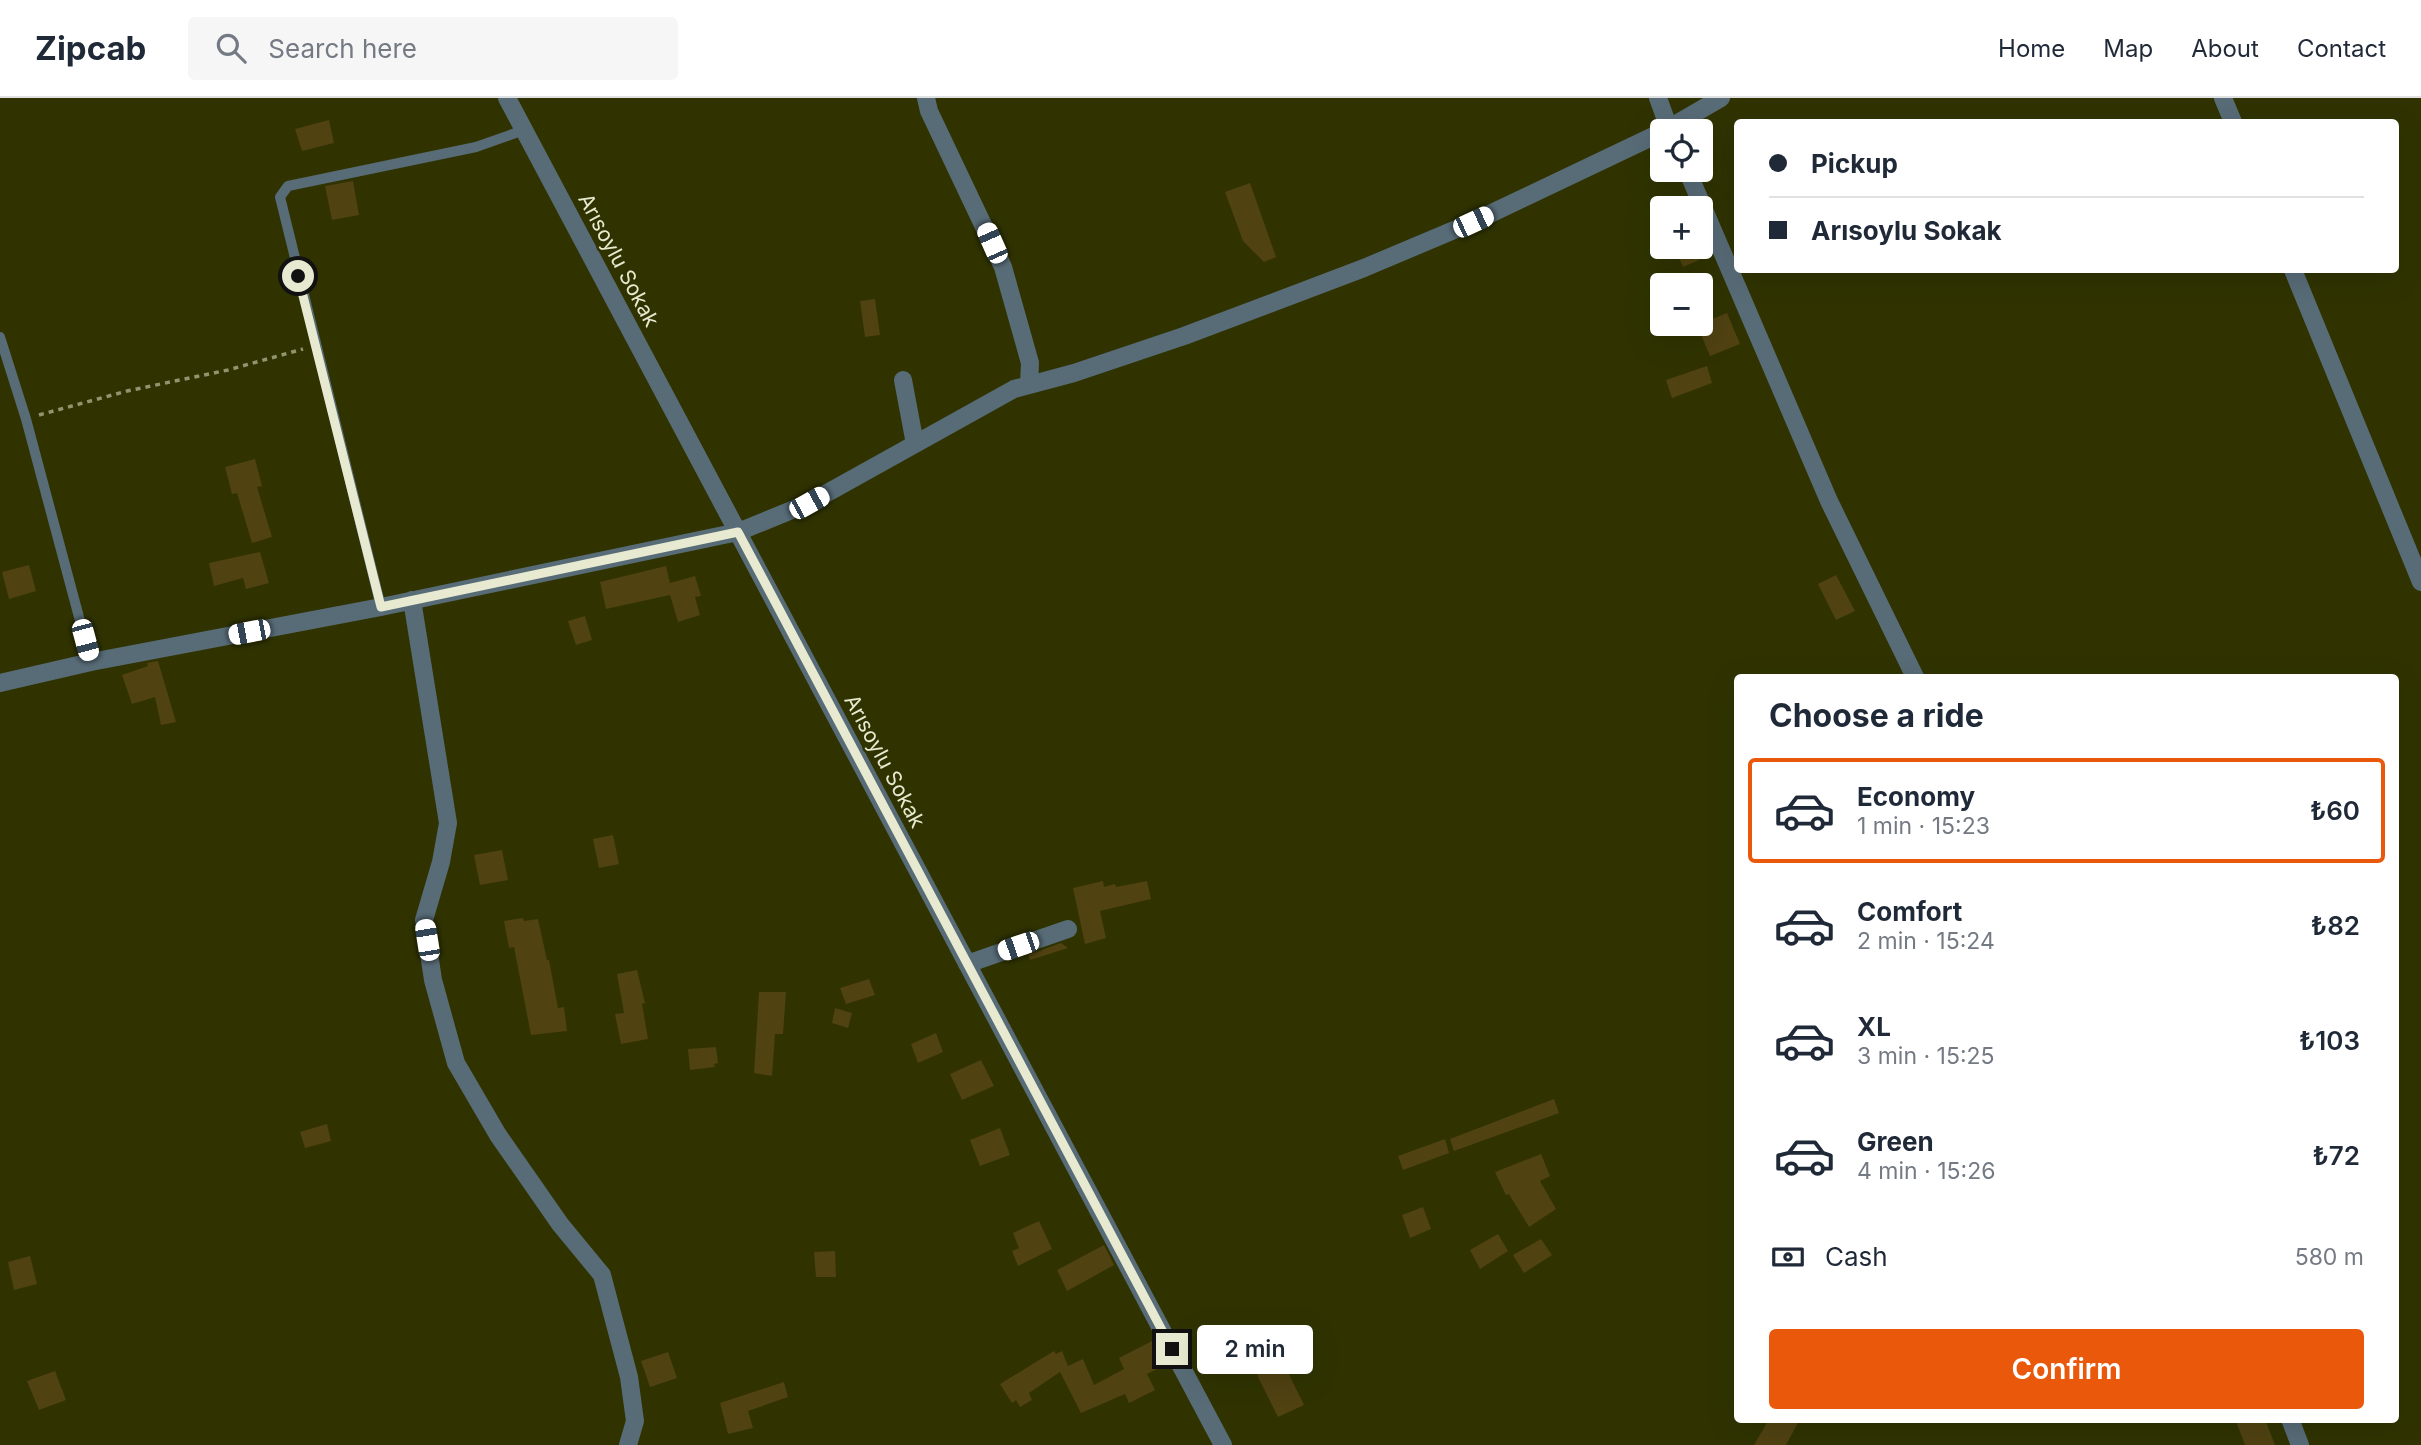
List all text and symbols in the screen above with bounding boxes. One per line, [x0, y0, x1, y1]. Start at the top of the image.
search box [188, 17, 678, 80]
text: Zipcab [35, 28, 146, 68]
icon: search [212, 29, 250, 67]
text: Search here [268, 33, 417, 64]
text: Home [1998, 34, 2065, 63]
text: Map [2103, 34, 2153, 63]
text: About [2191, 34, 2259, 63]
text: Contact [2297, 34, 2386, 63]
map controls [1650, 119, 1713, 336]
button: locate [1650, 119, 1713, 182]
text: Pickup [1811, 148, 1898, 179]
street label: Arısoylu Sokak [573, 189, 665, 331]
button: + [1650, 196, 1713, 259]
car [1450, 204, 1497, 240]
text: Arısoylu Sokak [1811, 215, 2002, 246]
car [974, 220, 1011, 266]
route start [282, 260, 314, 292]
button: − [1650, 273, 1713, 336]
car [786, 484, 833, 522]
car [70, 617, 101, 663]
car [227, 618, 272, 646]
street label: Arısoylu Sokak [839, 690, 931, 832]
text: Choose a ride [1769, 696, 1984, 735]
icon: car [1773, 779, 1836, 842]
text: Economy [1857, 781, 1975, 812]
text: ₺60 [2310, 795, 2360, 826]
text: 1 min · 15:23 [1857, 812, 1990, 840]
icon: car [1773, 894, 1836, 957]
text: Comfort [1857, 896, 1962, 927]
text: ₺82 [2311, 910, 2360, 941]
car [414, 918, 441, 962]
text: 2 min · 15:24 [1857, 927, 1995, 955]
car [995, 929, 1042, 963]
icon: car [1773, 1009, 1836, 1072]
text: XL [1857, 1011, 1891, 1042]
text: ₺103 [2299, 1025, 2360, 1056]
text: 3 min · 15:25 [1857, 1042, 1995, 1070]
icon: car [1773, 1124, 1836, 1187]
text: Green [1857, 1126, 1934, 1157]
text: ₺72 [2312, 1140, 2360, 1171]
text: 4 min · 15:26 [1857, 1157, 1995, 1185]
icon: cash [1769, 1238, 1807, 1276]
text: Cash [1825, 1241, 1888, 1272]
text: 580 m [2295, 1243, 2364, 1271]
callout: 2 min [1196, 1324, 1312, 1374]
button: Confirm [1769, 1329, 2364, 1409]
route end [1156, 1333, 1188, 1365]
text: 2 min [1225, 1335, 1285, 1363]

